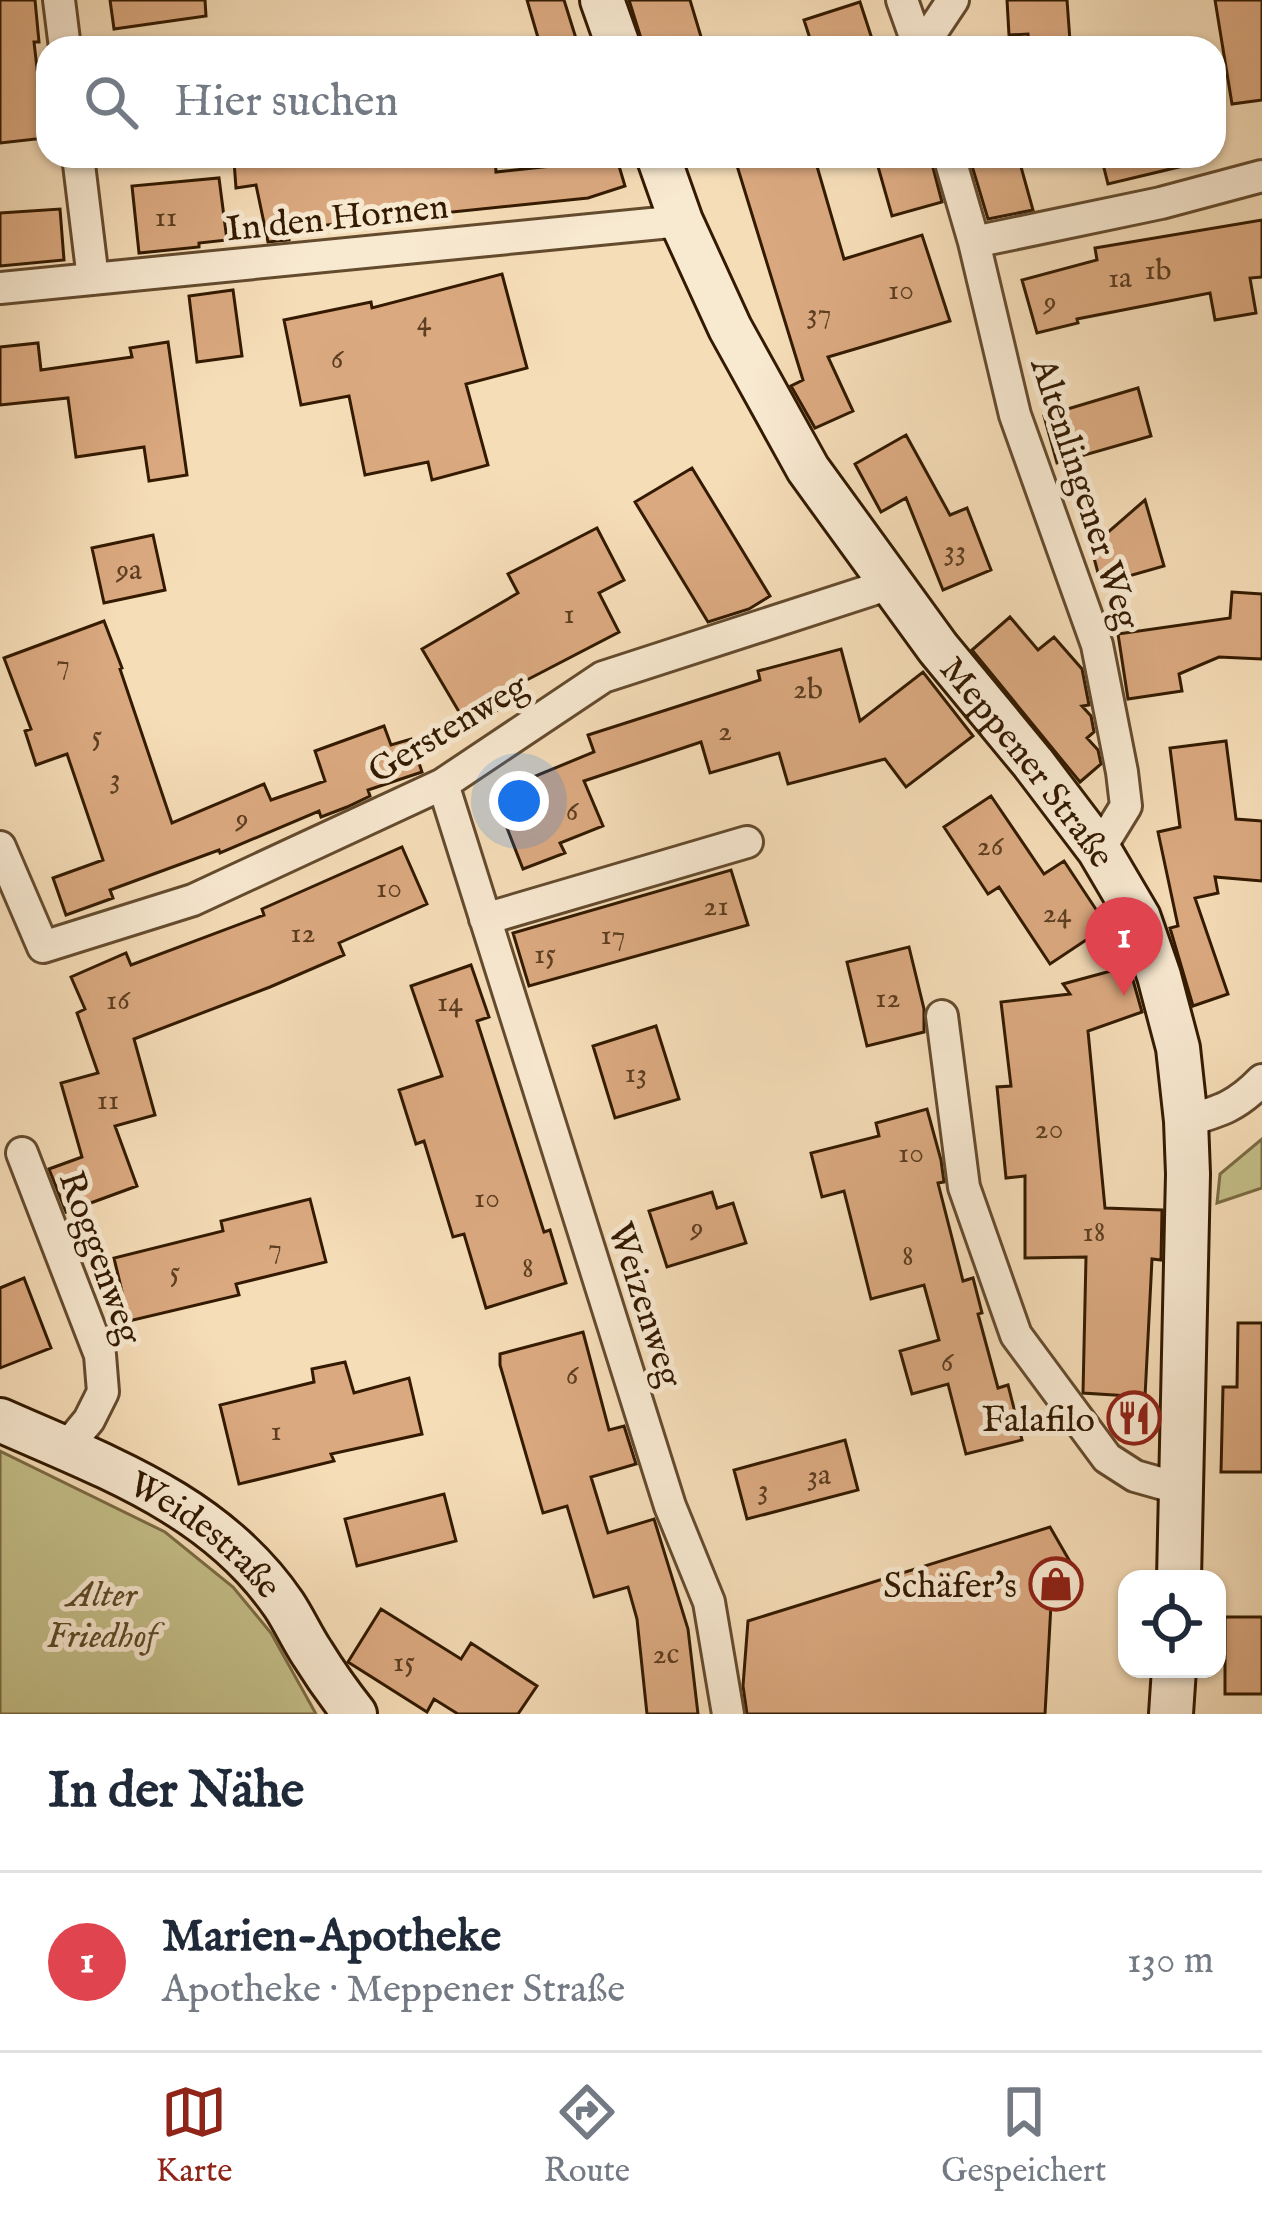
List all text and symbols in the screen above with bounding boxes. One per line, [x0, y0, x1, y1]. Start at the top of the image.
search box [36, 36, 1226, 168]
icon: search [78, 69, 144, 135]
text: Hier suchen [174, 74, 398, 131]
street label: In den Hornen [224, 184, 451, 254]
house number: 11 [155, 199, 177, 237]
house number: 1b [1144, 252, 1172, 290]
house number: 1a [1108, 260, 1132, 298]
house number: 10 [888, 272, 914, 310]
house number: 9 [1042, 284, 1057, 322]
house number: 37 [806, 295, 832, 333]
house number: 4 [417, 303, 432, 341]
house number: 6 [331, 341, 345, 379]
street label: Altenlingener Weg [1018, 352, 1150, 636]
house number: 33 [944, 532, 966, 570]
house number: 9a [115, 552, 142, 590]
house number: 1 [563, 596, 575, 634]
house number: 7 [56, 646, 70, 684]
street label: Meppener Straße [928, 648, 1124, 876]
street label: Gerstenweg [360, 664, 537, 795]
house number: 2b [793, 671, 823, 709]
house number: 2 [718, 713, 732, 751]
house number: 5 [92, 718, 103, 756]
house number: 3 [109, 760, 121, 798]
your location [489, 771, 549, 831]
house number: 6 [566, 793, 580, 831]
house number: 9 [234, 801, 249, 839]
house number: 26 [977, 828, 1005, 866]
house number: 10 [376, 870, 402, 908]
house number: 21 [703, 888, 729, 926]
house number: 24 [1043, 895, 1072, 933]
pin: 1 [1085, 897, 1163, 996]
house number: 12 [290, 915, 316, 953]
house number: 17 [600, 917, 626, 955]
house number: 15 [534, 936, 556, 974]
house number: 12 [875, 980, 901, 1018]
house number: 16 [106, 982, 131, 1020]
house number: 14 [437, 984, 463, 1022]
house number: 13 [625, 1055, 647, 1093]
house number: 11 [97, 1082, 119, 1120]
house number: 20 [1035, 1111, 1063, 1149]
house number: 10 [898, 1135, 924, 1173]
street label: Roggenweg [47, 1165, 152, 1351]
house number: 10 [474, 1180, 500, 1218]
house number: 9 [689, 1210, 704, 1248]
house number: 18 [1083, 1214, 1105, 1252]
street label: Weizenweg [596, 1217, 692, 1393]
house number: 7 [268, 1230, 282, 1268]
house number: 8 [902, 1238, 914, 1276]
house number: 8 [522, 1250, 534, 1288]
house number: 5 [170, 1254, 181, 1292]
house number: 6 [941, 1344, 955, 1382]
house number: 6 [566, 1357, 580, 1395]
restaurant icon: Falafilo [1106, 1390, 1162, 1446]
place label: Falafilo [982, 1398, 1095, 1444]
house number: 1 [270, 1413, 282, 1451]
house number: 3a [807, 1457, 831, 1495]
street label: Weidestraße [120, 1462, 291, 1609]
house number: 3 [757, 1471, 769, 1509]
shop icon: Schäfer's [1028, 1556, 1084, 1612]
place label: Schäfer's [883, 1564, 1017, 1610]
map controls [1118, 1570, 1226, 1678]
button: locate [1118, 1570, 1226, 1678]
park label: Alter Friedhof [47, 1573, 165, 1660]
house number: 2c [653, 1636, 679, 1674]
house number: 15 [393, 1644, 415, 1682]
text: In der Nähe [48, 1760, 304, 1825]
text: Marien-Apotheke [162, 1909, 501, 1966]
text: 1 [80, 1937, 94, 1986]
text: 130 m [1127, 1937, 1214, 1986]
text: Apotheke · Meppener Straße [162, 1966, 625, 2015]
tab: Karte [156, 2079, 232, 2193]
tab: Route [544, 2079, 630, 2193]
tab: Gespeichert [941, 2079, 1106, 2193]

